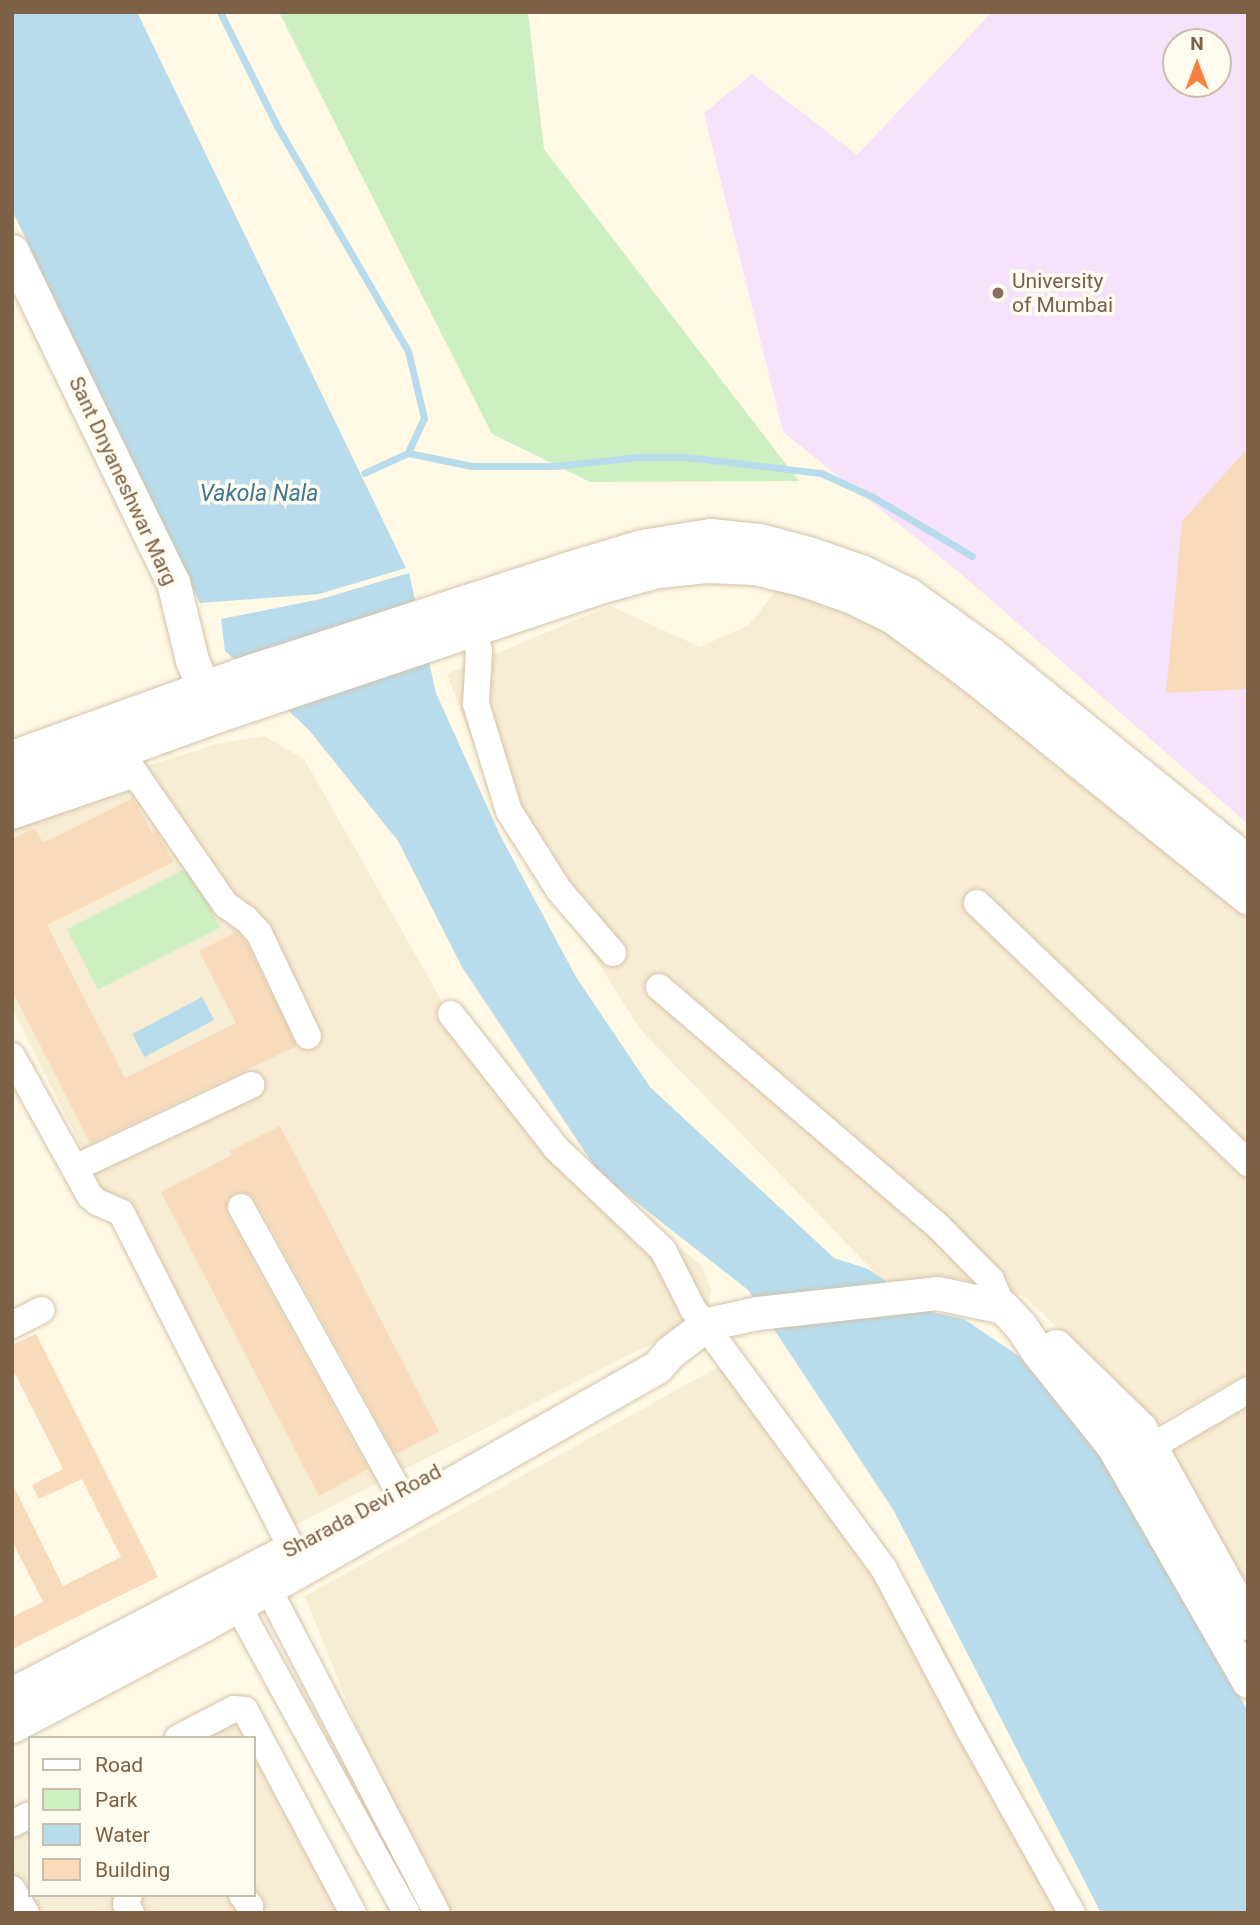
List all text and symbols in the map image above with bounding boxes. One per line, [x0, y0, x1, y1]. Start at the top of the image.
north arrow [1162, 28, 1232, 98]
text: N [1190, 32, 1204, 55]
place label: University of Mumbai [1012, 268, 1113, 318]
marker: University of Mumbai [990, 285, 1006, 301]
street label: Sant Dnyaneshwar Marg [64, 373, 182, 589]
water label: Vakola Nala [200, 480, 318, 508]
street label: Sharada Devi Road [279, 1459, 445, 1563]
legend [28, 1736, 256, 1897]
text: Road [95, 1753, 143, 1777]
text: Park [95, 1788, 137, 1812]
text: Water [95, 1823, 150, 1847]
text: Building [95, 1858, 170, 1882]

